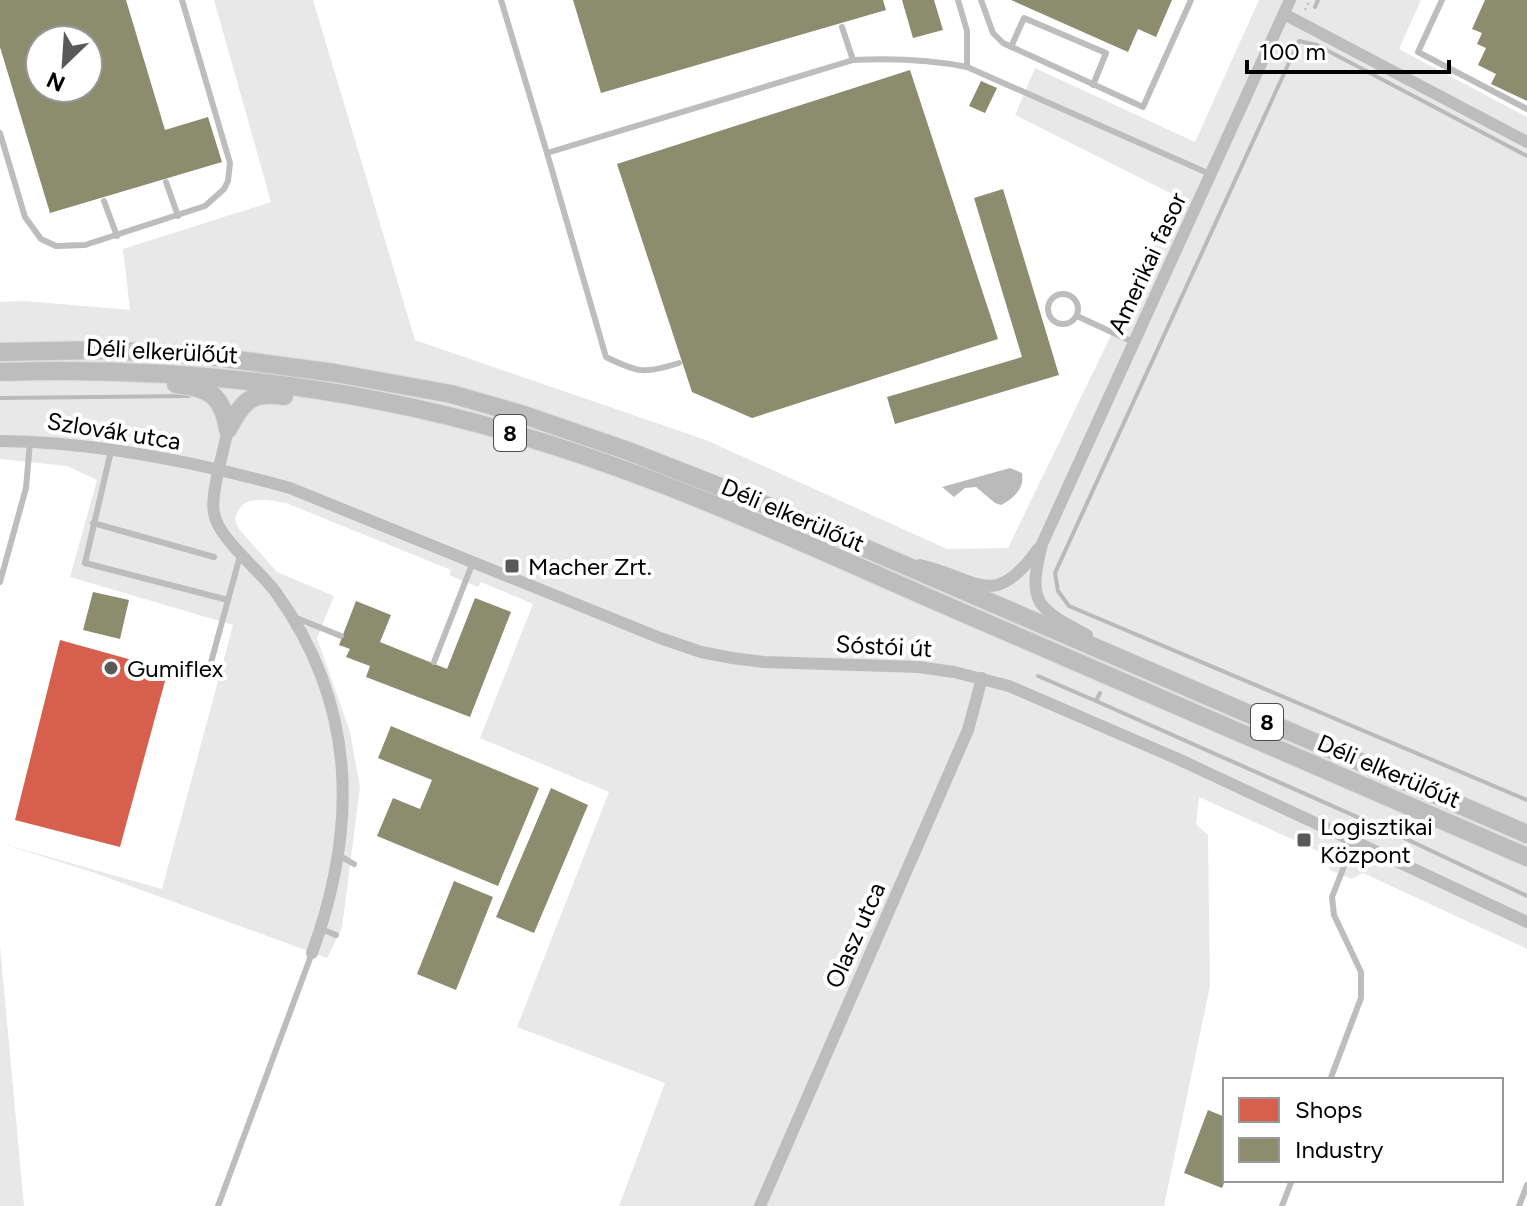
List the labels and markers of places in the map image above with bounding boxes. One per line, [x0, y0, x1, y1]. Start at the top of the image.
place label: Macher Zrt. [528, 552, 652, 581]
marker: Macher Zrt. [503, 557, 521, 575]
place label: Gumiflex [127, 654, 224, 683]
marker: Gumiflex [102, 659, 120, 677]
place label: Logisztikai Központ [1320, 812, 1433, 869]
marker: Logisztikai Központ [1295, 831, 1313, 849]

